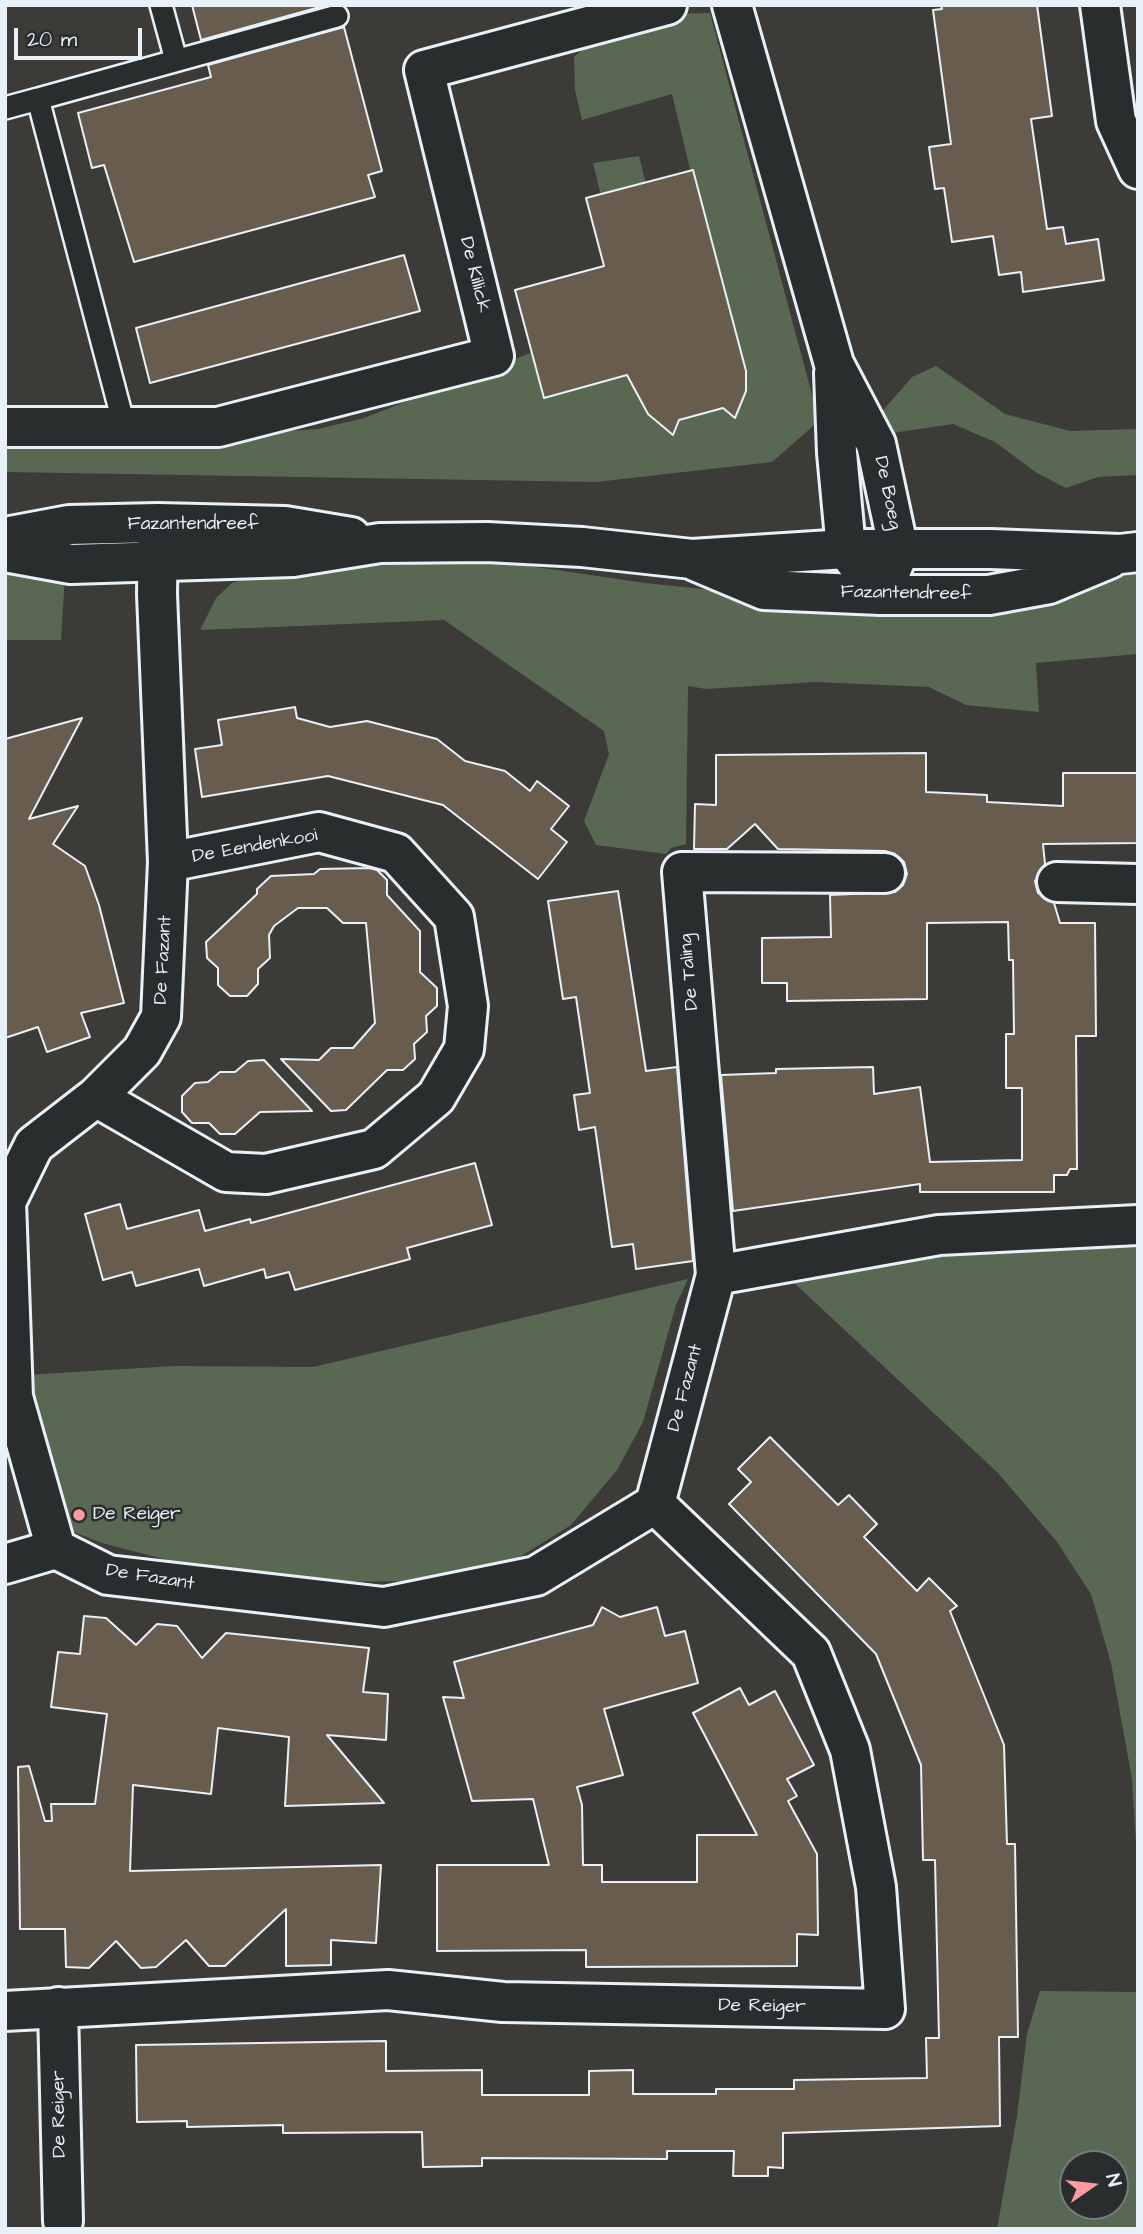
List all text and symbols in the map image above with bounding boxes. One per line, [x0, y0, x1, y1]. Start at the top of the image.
scale bar [18, 14, 145, 58]
text: 20 m [27, 25, 77, 54]
street label: De Killick [454, 235, 494, 315]
street label: De Boeg [868, 454, 906, 532]
street label: Fazantendreef [128, 514, 258, 536]
street label: Fazantendreef [840, 581, 972, 607]
street label: De Eendenkooi [191, 825, 319, 869]
street label: De Fazant [150, 915, 178, 1005]
street label: De Taling [675, 933, 705, 1011]
street label: De Fazant [663, 1342, 709, 1434]
place label: De Reiger [93, 1504, 180, 1526]
marker: De Reiger [71, 1507, 87, 1523]
street label: De Fazant [104, 1560, 196, 1596]
street label: De Reiger [718, 1995, 806, 2019]
street label: De Reiger [48, 2070, 72, 2158]
north arrow [1059, 2150, 1129, 2220]
text: N [1098, 2171, 1127, 2189]

